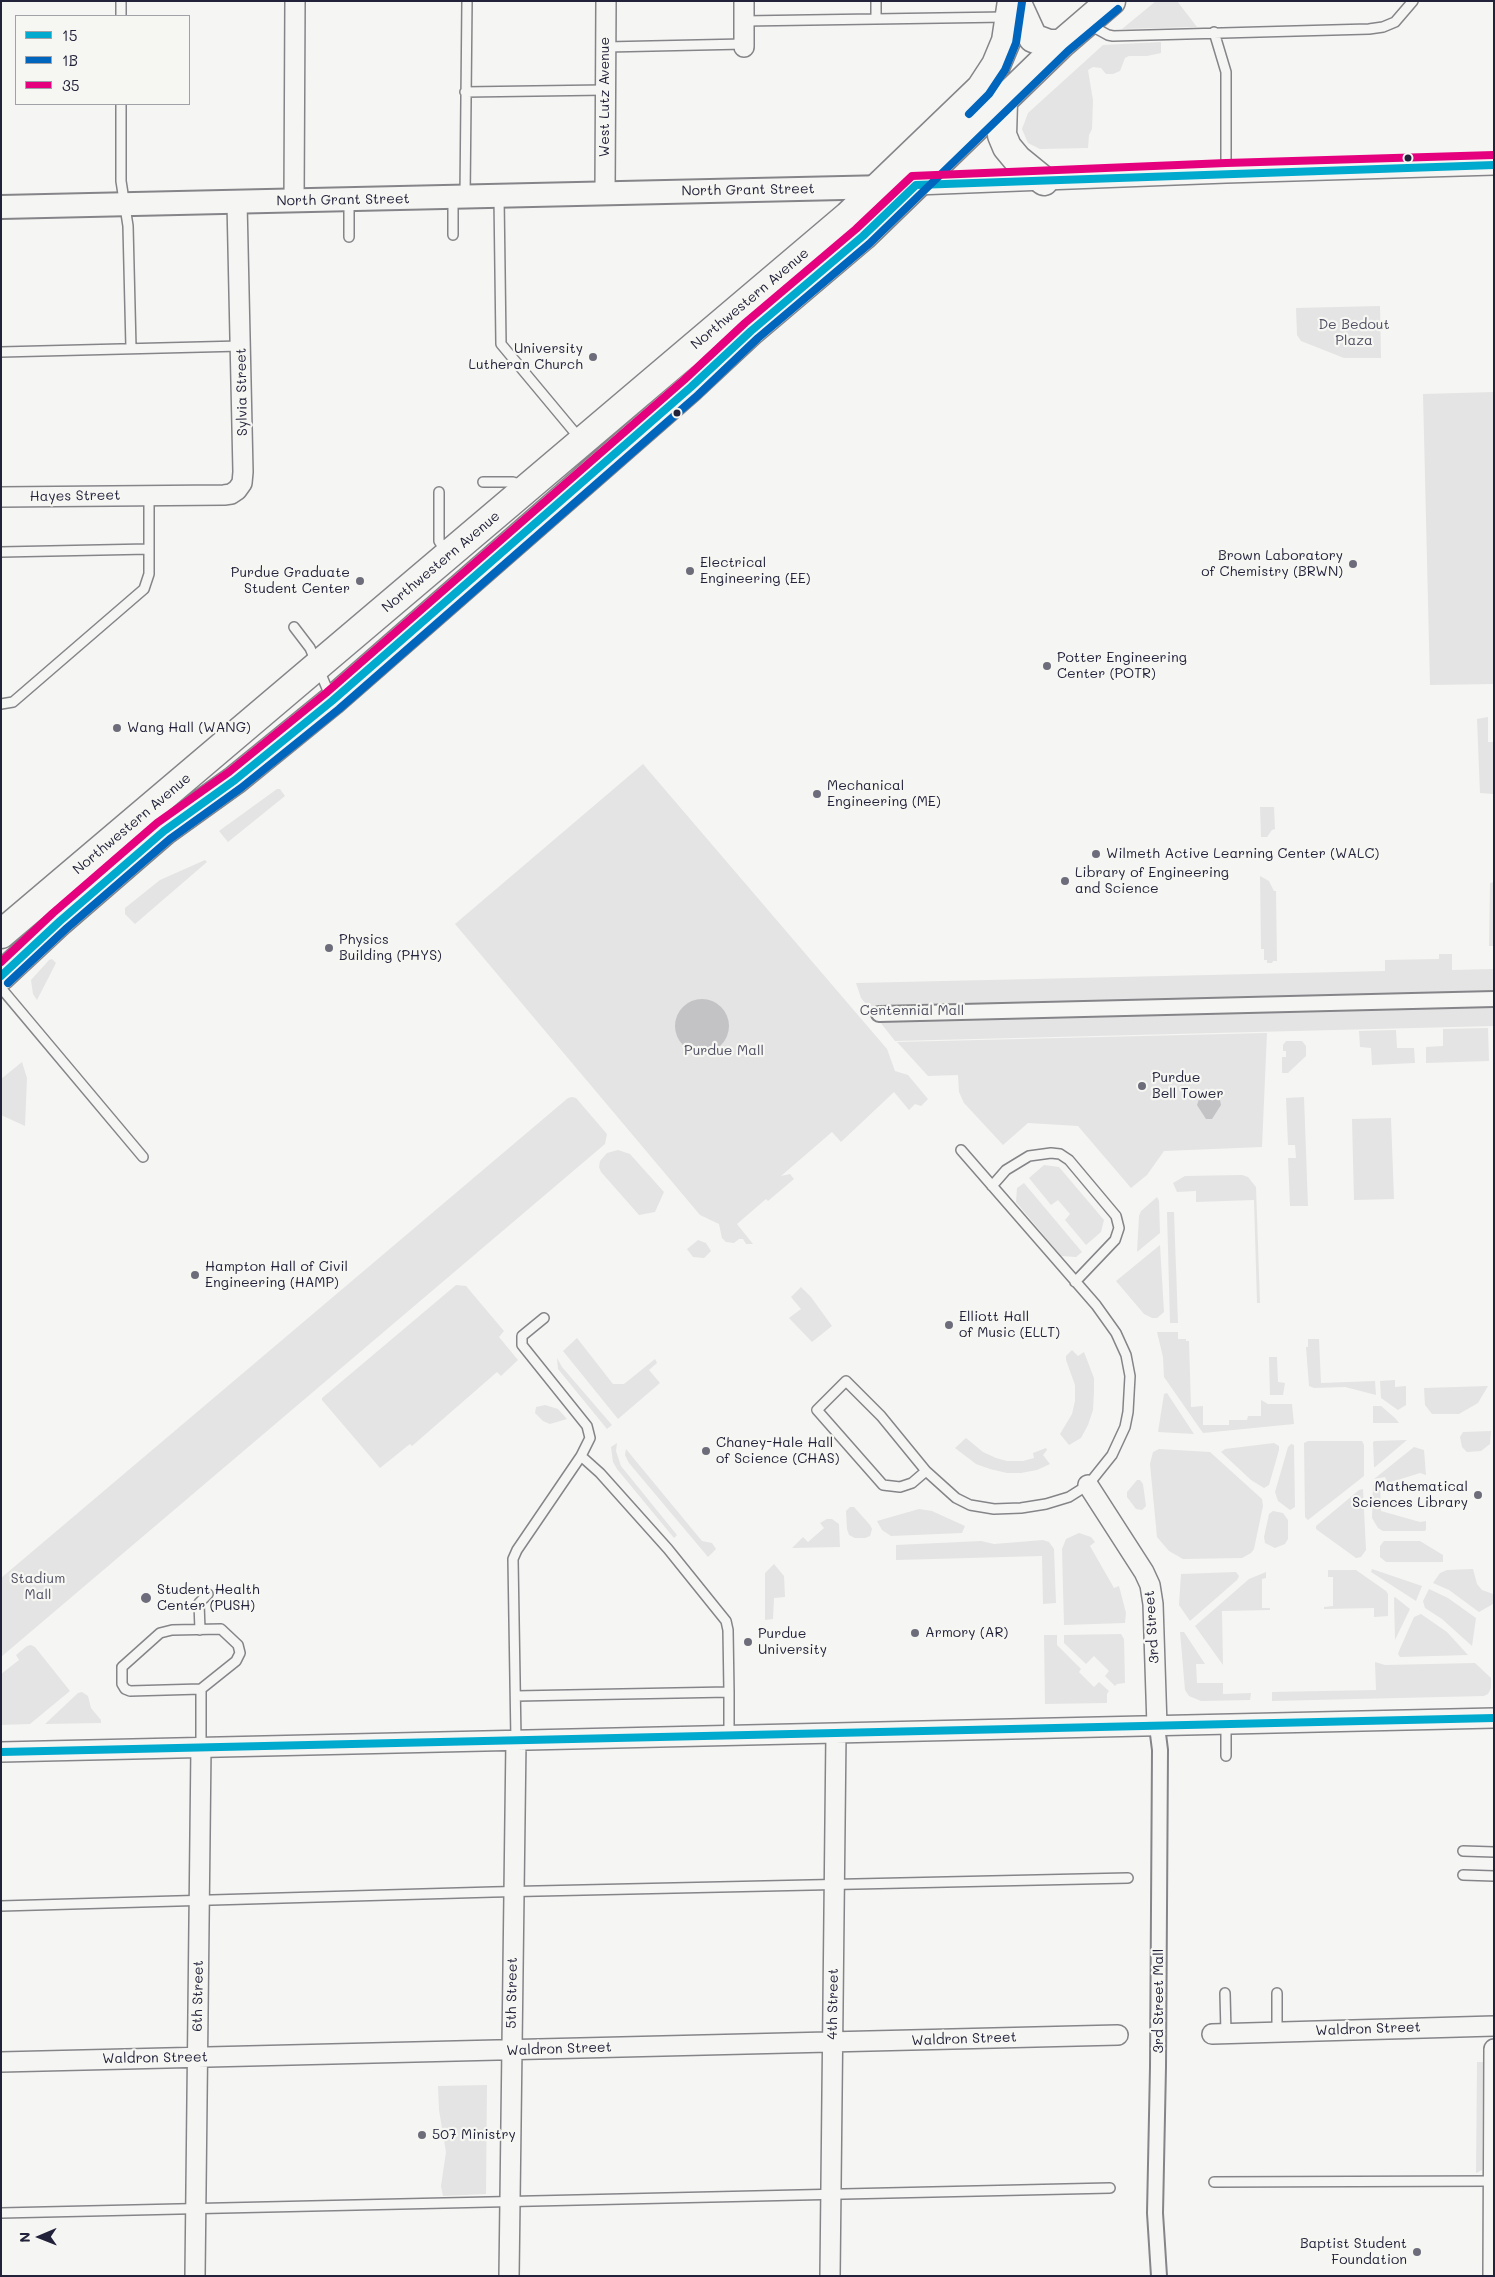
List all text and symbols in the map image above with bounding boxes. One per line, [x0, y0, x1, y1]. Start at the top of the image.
legend [15, 15, 190, 105]
text: 15 [62, 25, 77, 45]
street label: West Lutz Avenue [597, 37, 613, 157]
text: 1B [62, 50, 78, 70]
text: 35 [62, 75, 80, 95]
unlabelled marker [1403, 153, 1413, 163]
street label: North Grant Street [681, 180, 815, 200]
street label: North Grant Street [276, 190, 410, 210]
street label: Northwestern Avenue [688, 245, 812, 353]
park label: De Bedout Plaza [1318, 317, 1390, 350]
place label: University Lutheran Church [469, 341, 583, 374]
street label: Sylvia Street [233, 348, 251, 436]
marker: University Lutheran Church [587, 351, 599, 363]
unlabelled marker [672, 408, 682, 418]
street label: Hayes Street [30, 487, 120, 505]
street label: Northwestern Avenue [379, 508, 503, 616]
place label: Brown Laboratory of Chemistry (BRWN) [1201, 548, 1343, 580]
place label: Electrical Engineering (EE) [700, 555, 811, 588]
marker: Brown Laboratory of Chemistry (BRWN) [1347, 558, 1359, 570]
place label: Purdue Graduate Student Center [231, 565, 350, 598]
marker: Electrical Engineering (EE) [684, 565, 696, 577]
marker: Purdue Graduate Student Center [354, 575, 366, 587]
place label: Potter Engineering Center (POTR) [1057, 650, 1187, 682]
marker: Potter Engineering Center (POTR) [1041, 660, 1053, 672]
place label: Wang Hall (WANG) [127, 720, 251, 736]
marker: Wang Hall (WANG) [111, 722, 123, 734]
street label: Northwestern Avenue [70, 770, 194, 878]
place label: Mechanical Engineering (ME) [827, 778, 941, 810]
marker: Mechanical Engineering (ME) [811, 788, 823, 800]
place label: Wilmeth Active Learning Center (WALC) [1106, 846, 1379, 862]
marker: Wilmeth Active Learning Center (WALC) [1090, 848, 1102, 860]
place label: Library of Engineering and Science [1075, 865, 1229, 898]
marker: Library of Engineering and Science [1059, 875, 1071, 887]
place label: Physics Building (PHYS) [339, 932, 442, 964]
marker: Physics Building (PHYS) [323, 942, 335, 954]
park label: Centennial Mall [860, 1003, 964, 1019]
park label: Purdue Mall [684, 1043, 764, 1059]
place label: Purdue Bell Tower [1152, 1070, 1224, 1102]
marker: Purdue Bell Tower [1136, 1080, 1148, 1092]
place label: Hampton Hall of Civil Engineering (HAMP) [205, 1259, 348, 1292]
marker: Hampton Hall of Civil Engineering (HAMP) [189, 1269, 201, 1281]
place label: Elliott Hall of Music (ELLT) [959, 1309, 1060, 1341]
marker: Elliott Hall of Music (ELLT) [943, 1319, 955, 1331]
place label: Chaney-Hale Hall of Science (CHAS) [716, 1435, 839, 1468]
marker: Chaney-Hale Hall of Science (CHAS) [700, 1445, 712, 1457]
place label: Mathematical Sciences Library [1352, 1479, 1468, 1511]
marker: Mathematical Sciences Library [1472, 1489, 1484, 1501]
park label: Stadium Mall [11, 1571, 65, 1604]
place label: Student Health Center (PUSH) [157, 1582, 260, 1614]
street label: 3rd Street [1141, 1590, 1163, 1664]
marker: Student Health Center (PUSH) [139, 1591, 153, 1605]
place label: Armory (AR) [925, 1625, 1008, 1641]
place label: Purdue University [758, 1626, 827, 1658]
marker: Armory (AR) [909, 1627, 921, 1639]
marker: Purdue University [742, 1636, 754, 1648]
street label: 3rd Street Mall [1151, 1949, 1167, 2053]
street label: 5th Street [503, 1957, 521, 2029]
street label: 6th Street [189, 1960, 207, 2032]
street label: 4th Street [824, 1968, 842, 2040]
street label: Waldron Street [1315, 2019, 1421, 2039]
street label: Waldron Street [911, 2029, 1017, 2049]
street label: Waldron Street [506, 2039, 612, 2059]
street label: Waldron Street [102, 2049, 208, 2067]
place label: 507 Ministry [432, 2127, 516, 2143]
marker: 507 Ministry [416, 2129, 428, 2141]
north arrow [15, 2212, 65, 2262]
text: N [15, 2232, 34, 2243]
place label: Baptist Student Foundation [1300, 2236, 1407, 2268]
marker: Baptist Student Foundation [1411, 2246, 1423, 2258]

